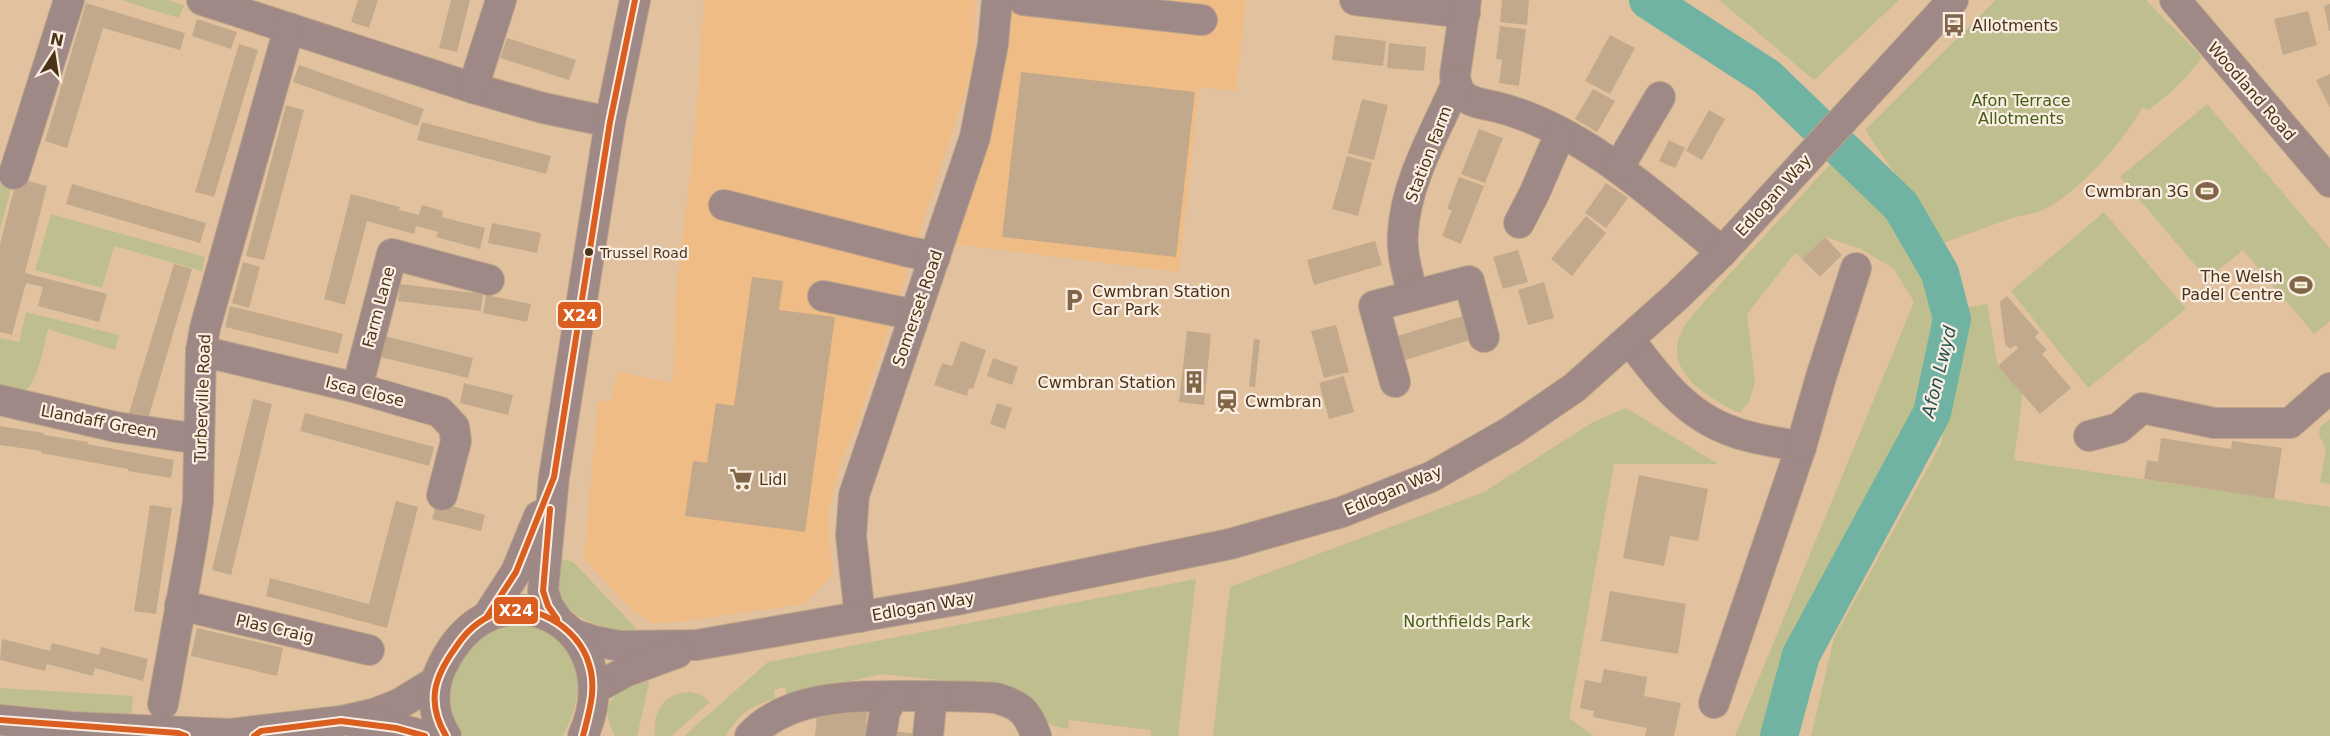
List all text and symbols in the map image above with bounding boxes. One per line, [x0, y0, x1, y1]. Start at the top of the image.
bus stop icon: Allotments [1941, 12, 1967, 38]
place label: Allotments [1972, 16, 2058, 35]
north arrow [24, 24, 84, 84]
text: N [48, 29, 66, 51]
street label: Woodland Road [2204, 38, 2300, 145]
park label: Afon Terrace Allotments [1971, 91, 2071, 128]
street label: Station Farm [1401, 103, 1456, 205]
street label: Edlogan Way [1732, 150, 1815, 240]
sports icon: Cwmbran 3G [2194, 178, 2220, 204]
place label: Cwmbran 3G [2085, 182, 2189, 201]
place label: Trussel Road [599, 245, 688, 261]
marker: Trussel Road [583, 246, 595, 258]
street label: Somerset Road [889, 248, 946, 369]
street label: Farm Lane [359, 264, 398, 350]
place label: The Welsh Padel Centre [2181, 267, 2283, 304]
sports icon: The Welsh Padel Centre [2288, 272, 2314, 298]
place label: Cwmbran Station Car Park [1092, 282, 1231, 319]
parking icon: Cwmbran Station Car Park [1061, 287, 1087, 313]
line badge: X24 [557, 301, 602, 329]
text: X24 [563, 306, 597, 325]
water label: Afon Lwyd [1917, 323, 1960, 421]
street label: Turberville Road [191, 333, 214, 464]
building icon: Cwmbran Station [1181, 369, 1207, 395]
street label: Isca Close [324, 373, 406, 410]
place label: Cwmbran Station [1038, 373, 1176, 392]
station icon: Cwmbran [1214, 388, 1240, 414]
place label: Cwmbran [1245, 392, 1322, 411]
street label: Llandaff Green [39, 401, 159, 442]
street label: Edlogan Way [1342, 461, 1445, 519]
supermarket icon: Lidl [728, 466, 754, 492]
place label: Lidl [759, 470, 787, 489]
street label: Edlogan Way [870, 588, 976, 625]
line badge: X24 [493, 596, 539, 625]
text: X24 [499, 601, 533, 620]
street label: Plas Craig [234, 610, 316, 647]
park label: Northfields Park [1403, 612, 1531, 631]

